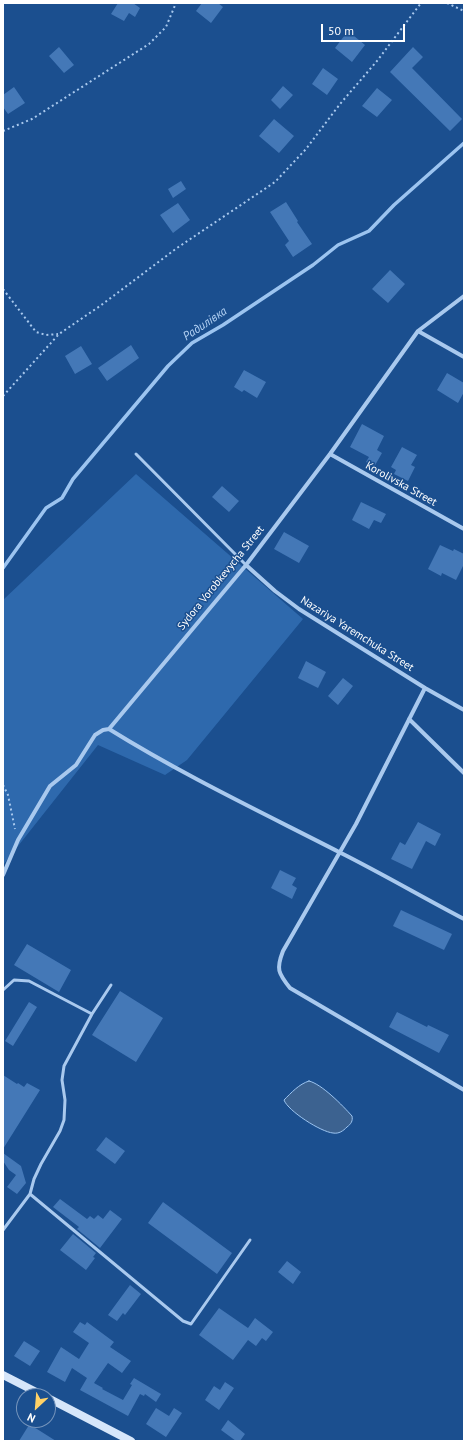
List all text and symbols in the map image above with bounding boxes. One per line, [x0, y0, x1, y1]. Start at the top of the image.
scale bar [323, 16, 407, 42]
text: 50 m [328, 23, 354, 38]
water label: Радилівка [180, 304, 230, 344]
street label: Korolivska Street [363, 459, 439, 509]
street label: Sydora Vorobkevycha Street [175, 523, 267, 633]
street label: Nazariya Yaremchuka Street [298, 594, 416, 674]
north arrow [16, 1388, 56, 1428]
text: N [25, 1410, 38, 1426]

